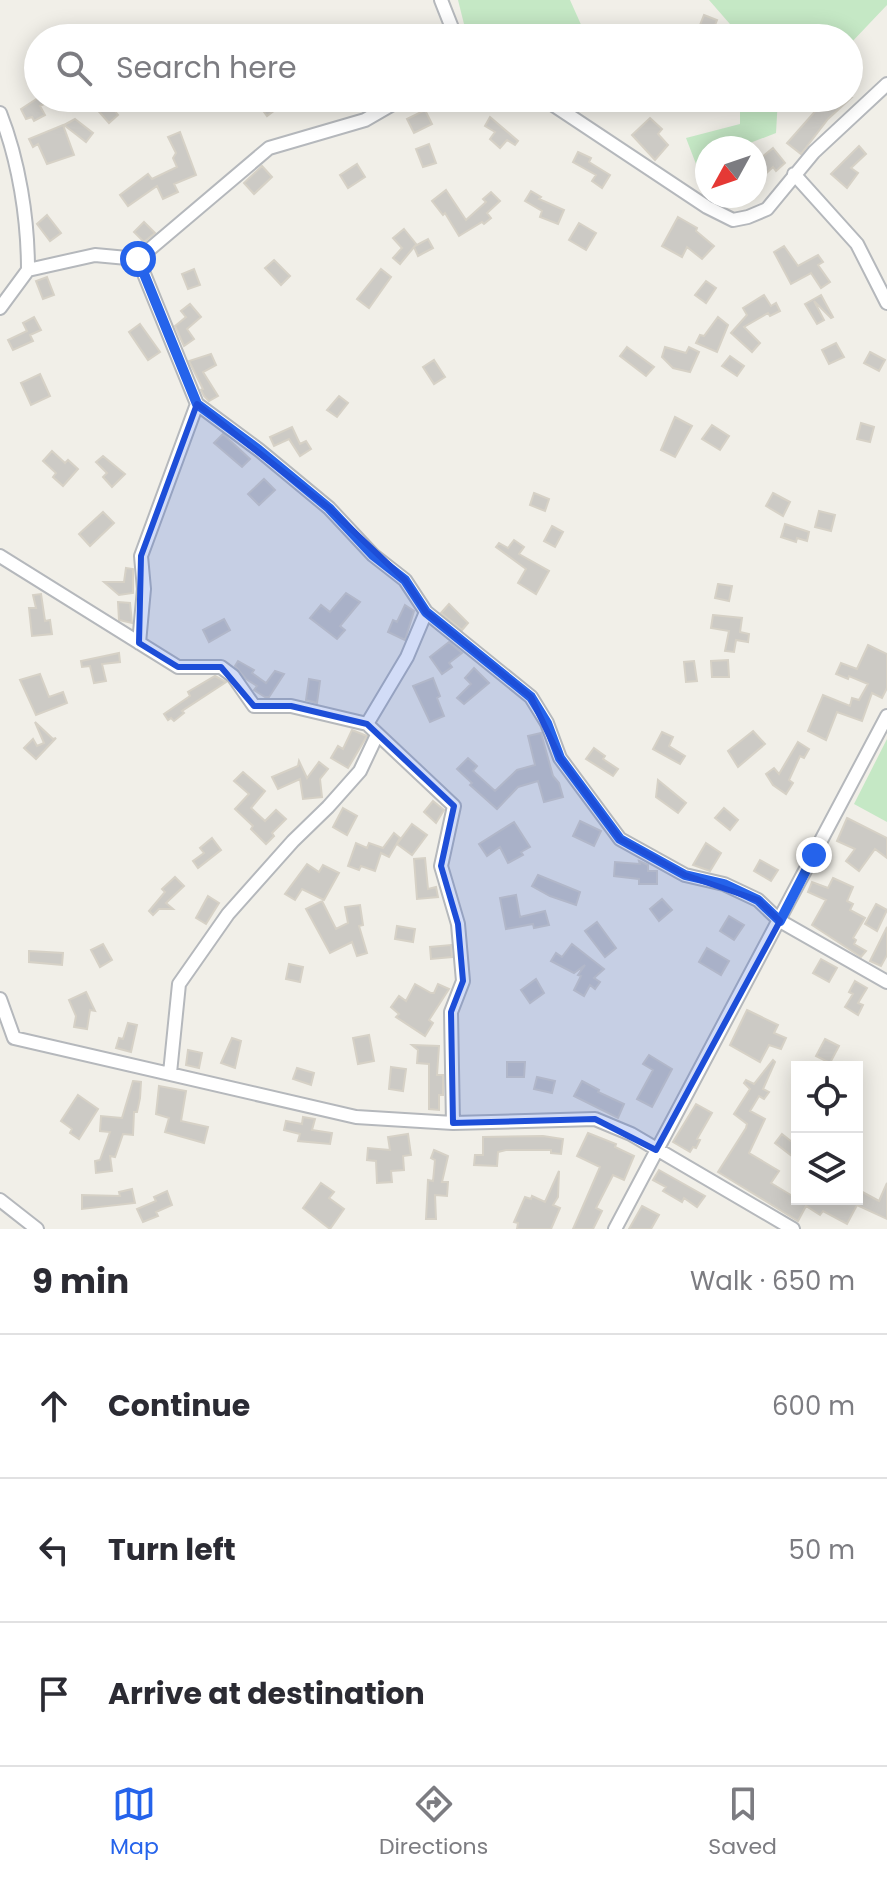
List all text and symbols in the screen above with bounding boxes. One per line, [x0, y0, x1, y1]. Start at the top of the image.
search box [24, 24, 863, 112]
icon: search [52, 46, 96, 90]
text: Search here [116, 46, 297, 89]
north arrow [695, 136, 767, 208]
route start [120, 241, 156, 277]
route end [796, 837, 832, 873]
map controls [791, 1061, 863, 1205]
button: locate [791, 1061, 863, 1133]
button: layers [791, 1133, 863, 1205]
text: 9 min [32, 1257, 129, 1305]
text: Walk · 650 m [690, 1263, 855, 1299]
icon: ahead [32, 1384, 76, 1428]
text: Continue [108, 1384, 250, 1427]
text: 600 m [772, 1388, 855, 1424]
icon: left [32, 1528, 76, 1572]
text: Turn left [108, 1528, 236, 1571]
text: 50 m [789, 1532, 855, 1568]
icon: arrive [32, 1672, 76, 1716]
text: Arrive at destination [108, 1672, 425, 1715]
tab: Map [110, 1782, 159, 1863]
tab: Directions [379, 1782, 488, 1863]
tab: Saved [708, 1782, 777, 1863]

